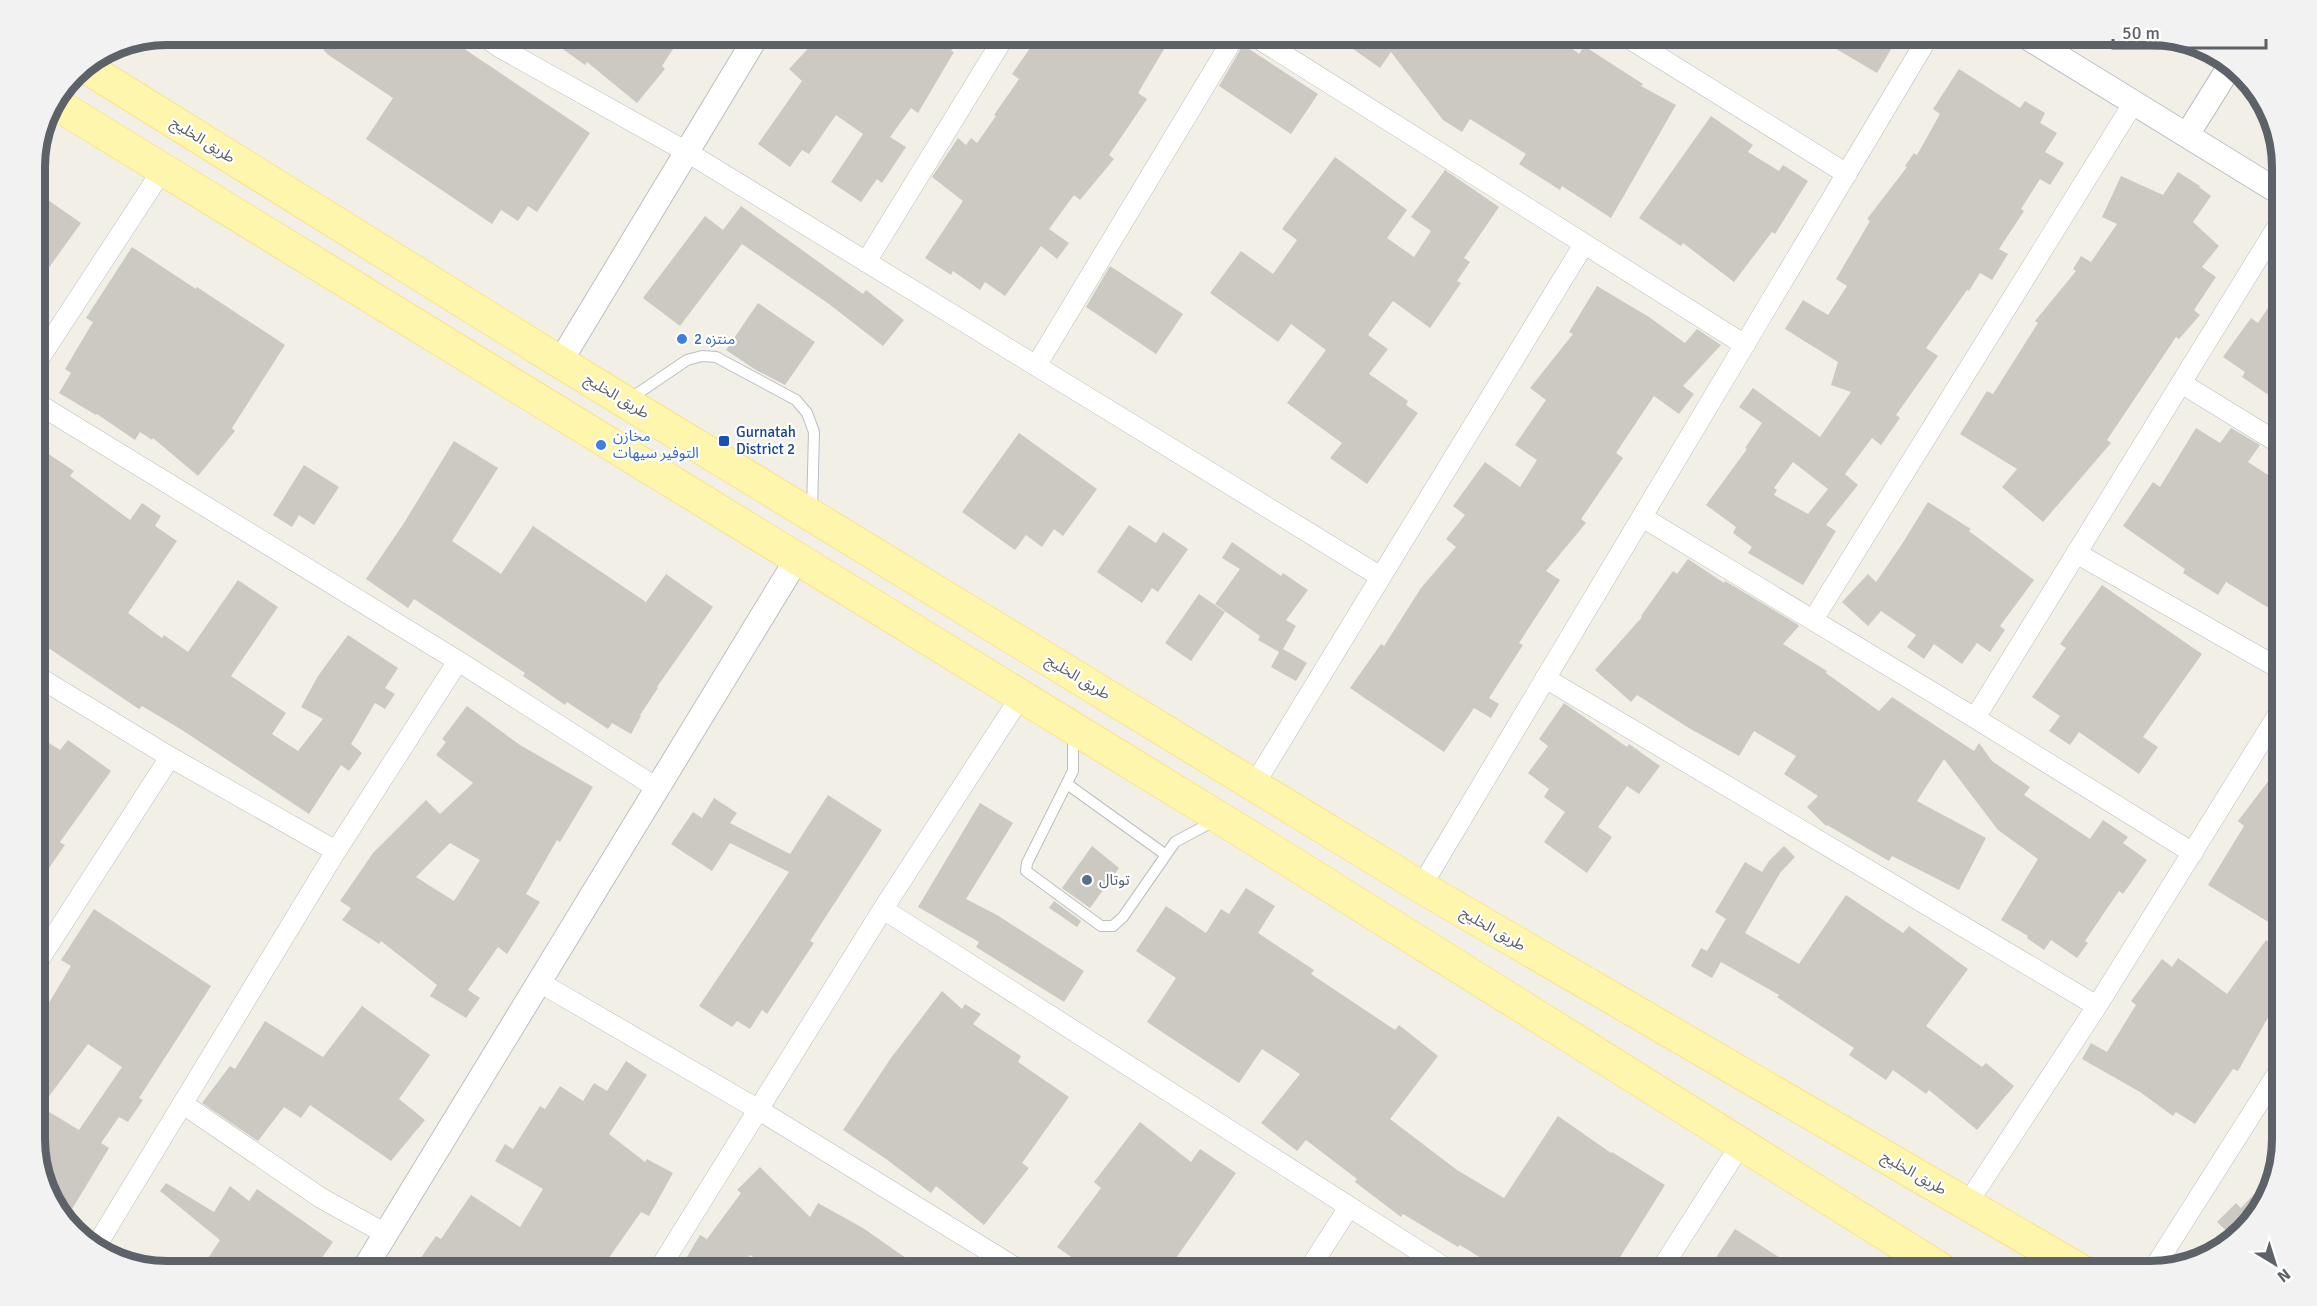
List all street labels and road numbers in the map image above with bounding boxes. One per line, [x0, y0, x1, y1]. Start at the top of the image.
street label: طريق الخليج [166, 113, 238, 169]
street label: طريق الخليج [580, 370, 653, 425]
street label: طريق الخليج [1041, 651, 1114, 706]
street label: طريق الخليج [1456, 903, 1529, 957]
street label: طريق الخليج [1877, 1147, 1950, 1201]

